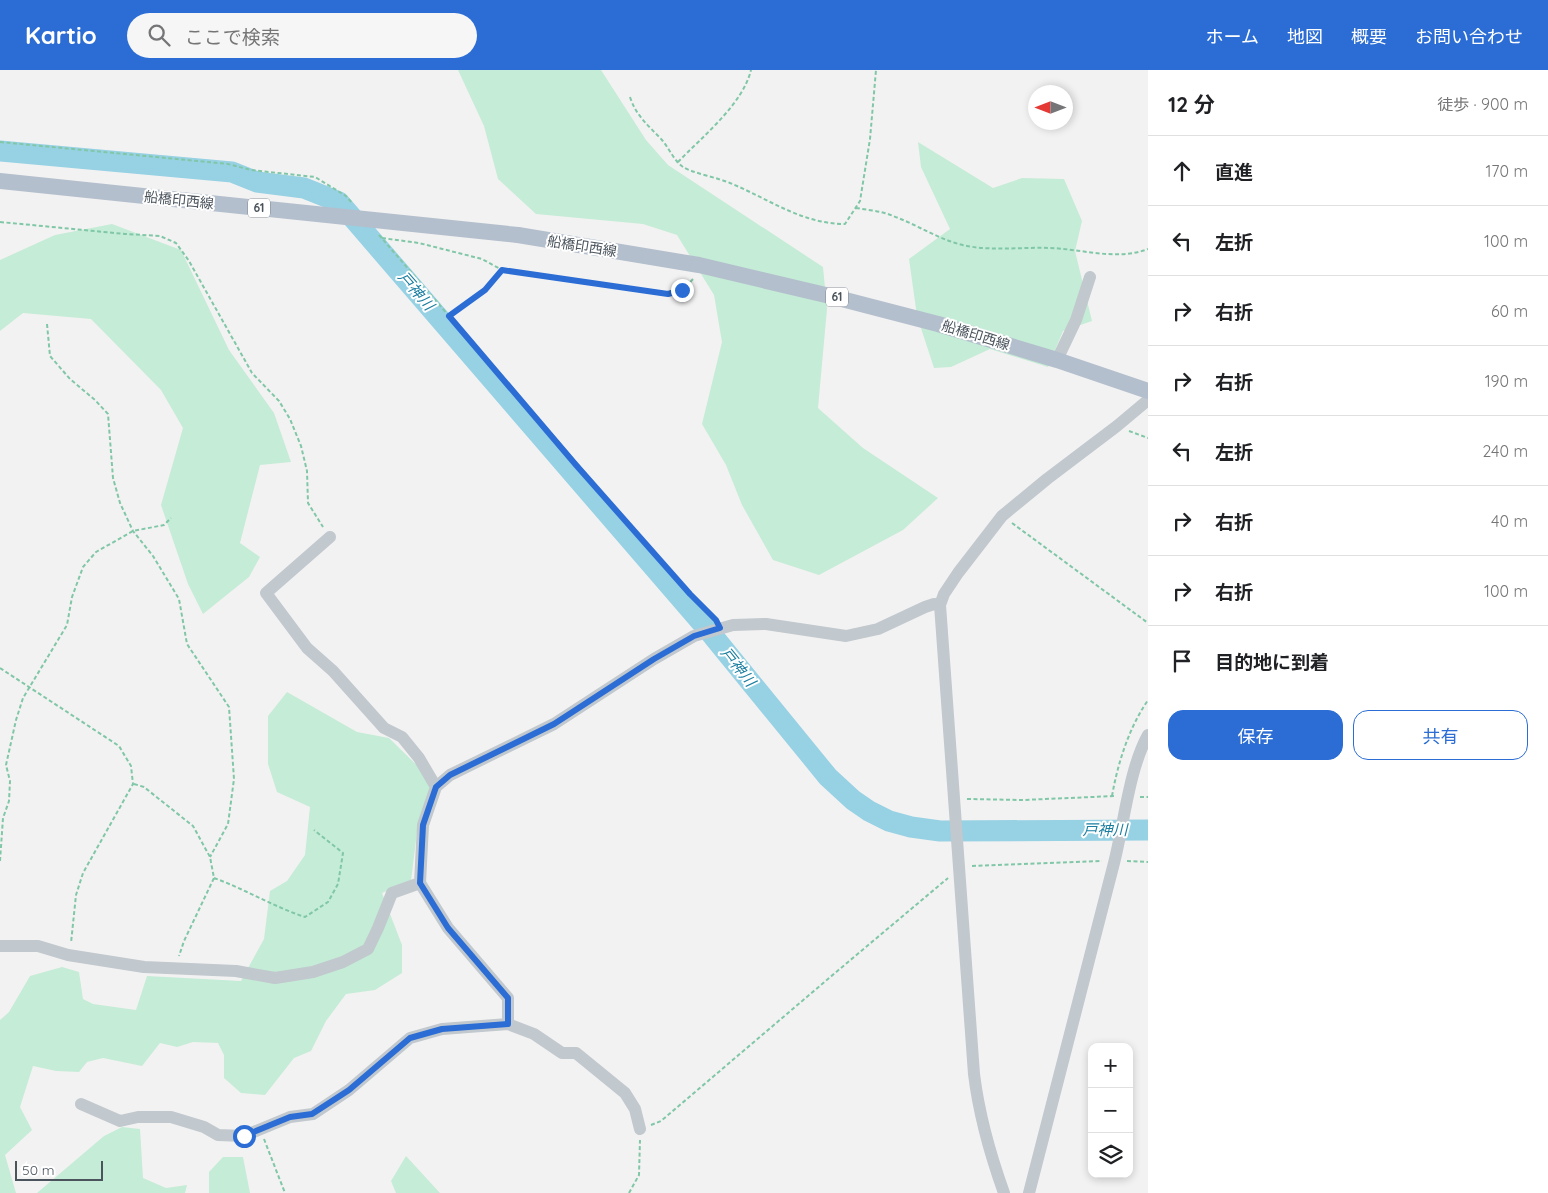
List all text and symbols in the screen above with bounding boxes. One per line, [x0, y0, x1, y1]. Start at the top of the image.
search box [127, 13, 477, 58]
text: Kartio [25, 20, 97, 50]
icon: search [145, 21, 173, 49]
text: ここで検索 [185, 25, 280, 49]
text: ホーム [1206, 25, 1259, 48]
text: 地図 [1287, 25, 1323, 48]
text: 概要 [1351, 25, 1387, 48]
text: お問い合わせ [1415, 25, 1523, 48]
north arrow [1028, 85, 1073, 130]
text: 12 分 [1168, 91, 1215, 117]
text: 徒歩 · 900 m [1437, 94, 1528, 114]
icon: ahead [1168, 157, 1196, 185]
text: 直進 [1215, 160, 1253, 184]
text: 170 m [1485, 161, 1528, 181]
street label: 船橋印西線 [143, 187, 215, 213]
road number: 61 [248, 198, 270, 218]
icon: left [1168, 227, 1196, 255]
text: 左折 [1215, 230, 1253, 254]
text: 100 m [1484, 231, 1528, 251]
street label: 船橋印西線 [546, 232, 618, 260]
water label: 戸神川 [394, 267, 440, 315]
route end [671, 279, 694, 302]
road number: 61 [826, 288, 848, 306]
icon: right [1168, 297, 1196, 325]
text: 右折 [1215, 300, 1253, 324]
text: 60 m [1491, 301, 1528, 321]
street label: 船橋印西線 [940, 316, 1012, 354]
icon: right [1168, 367, 1196, 395]
text: 右折 [1215, 370, 1253, 394]
text: 190 m [1485, 371, 1528, 391]
icon: left [1168, 437, 1196, 465]
text: 左折 [1215, 440, 1253, 464]
text: 240 m [1482, 441, 1528, 461]
icon: right [1168, 507, 1196, 535]
text: 右折 [1215, 510, 1253, 534]
text: 40 m [1491, 511, 1528, 531]
icon: right [1168, 577, 1196, 605]
text: 右折 [1215, 580, 1253, 604]
text: 100 m [1484, 581, 1528, 601]
water label: 戸神川 [717, 643, 761, 692]
icon: arrive [1168, 647, 1196, 675]
text: 目的地に到着 [1215, 650, 1329, 674]
button: 保存 [1168, 710, 1343, 760]
button: 共有 [1353, 710, 1528, 760]
water label: 戸神川 [1082, 820, 1129, 839]
map controls [1088, 1043, 1133, 1178]
button: + [1088, 1043, 1133, 1088]
button: − [1088, 1088, 1133, 1133]
route start [233, 1125, 256, 1148]
button: layers [1088, 1133, 1133, 1178]
scale bar [15, 1158, 102, 1181]
text: 50 m [22, 1161, 55, 1179]

